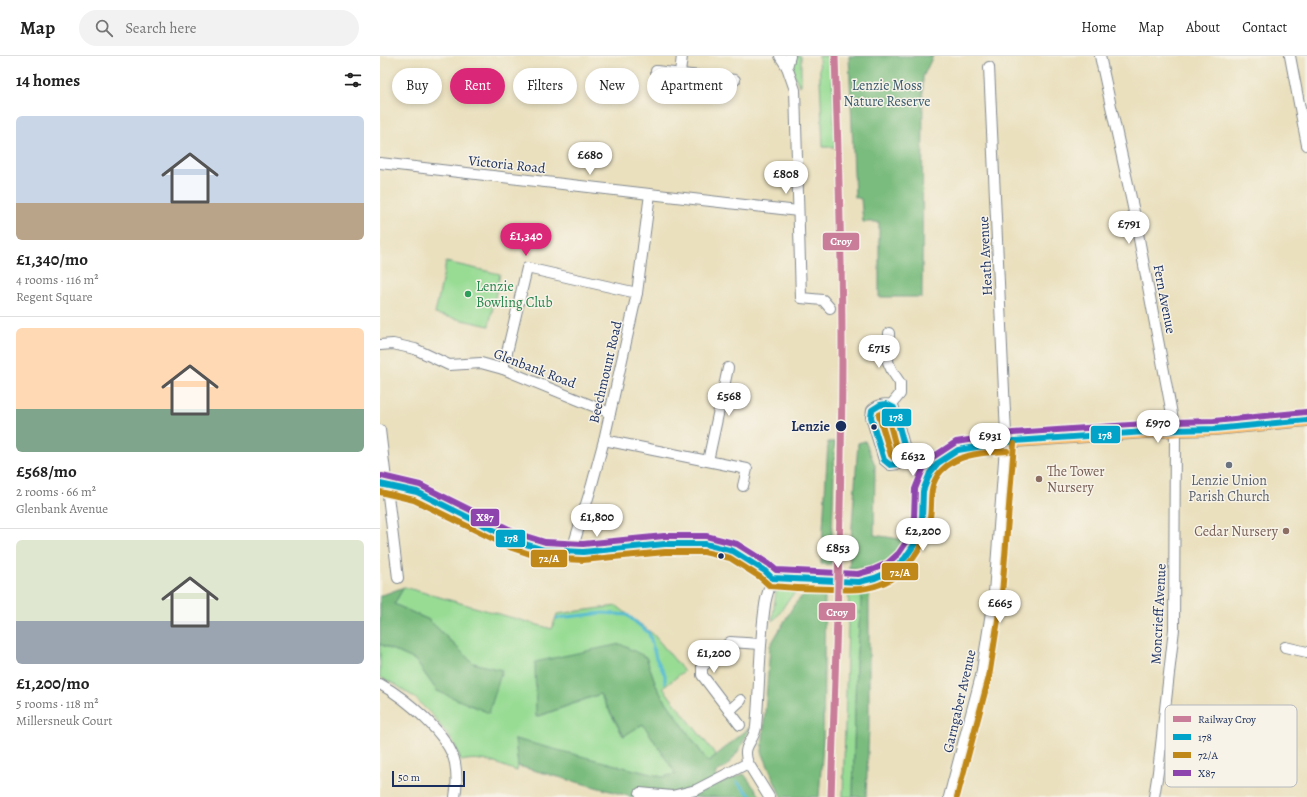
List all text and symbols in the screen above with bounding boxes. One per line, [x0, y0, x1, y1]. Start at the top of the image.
search box [79, 10, 359, 46]
text: Map [20, 15, 55, 41]
icon: search [93, 17, 115, 39]
text: Search here [125, 18, 197, 38]
text: Home [1081, 18, 1116, 37]
text: Map [1138, 18, 1164, 37]
text: About [1186, 18, 1220, 37]
text: Contact [1242, 18, 1287, 37]
chip: Buy [392, 68, 442, 104]
chip: Rent [450, 68, 505, 104]
chip: Filters [513, 68, 577, 104]
chip: New [585, 68, 639, 104]
chip: Apartment [647, 68, 737, 104]
text: 14 homes [16, 69, 80, 92]
icon: filters [342, 69, 364, 91]
park label: Lenzie Moss Nature Reserve [844, 76, 930, 111]
icon: home [154, 142, 226, 214]
pin: £680 [566, 142, 614, 176]
text: £680 [577, 146, 603, 163]
street label: Victoria Road [467, 151, 547, 178]
pin: £808 [762, 161, 810, 195]
text: £808 [773, 165, 799, 182]
pin: £791 [1105, 211, 1153, 245]
text: £791 [1118, 215, 1140, 232]
street label: Heath Avenue [974, 216, 997, 296]
pin: £1,340 [493, 223, 559, 257]
text: £1,340 [509, 227, 543, 244]
line badge: Croy [822, 232, 860, 251]
text: Croy [830, 234, 853, 249]
text: £1,340/mo [16, 248, 88, 271]
street label: Fern Avenue [1148, 263, 1181, 335]
text: 4 rooms · 116 m² [16, 271, 99, 288]
place label: Lenzie Bowling Club [476, 277, 553, 312]
text: Regent Square [16, 288, 93, 305]
marker: Lenzie Bowling Club [463, 289, 473, 299]
street label: Beechmount Road [584, 319, 627, 425]
pin: £715 [855, 335, 903, 369]
text: £715 [868, 339, 890, 356]
street label: Glenbank Road [491, 344, 579, 393]
icon: home [154, 354, 226, 426]
pin: £568 [705, 383, 753, 417]
text: £568 [717, 387, 741, 404]
line badge: 178 [881, 408, 912, 427]
text: 178 [889, 410, 903, 425]
pin: £970 [1134, 410, 1182, 444]
text: £970 [1146, 414, 1170, 431]
place label: Lenzie [791, 417, 831, 436]
marker: Lenzie [834, 419, 848, 433]
unlabelled marker [869, 422, 879, 432]
pin: £931 [966, 423, 1014, 457]
line badge: 178 [1090, 425, 1121, 444]
text: £931 [978, 427, 1002, 444]
text: 178 [1098, 428, 1112, 443]
pin: £632 [889, 443, 937, 477]
text: £632 [901, 447, 925, 464]
text: £568/mo [16, 460, 77, 483]
marker: Lenzie Union Parish Church [1224, 460, 1234, 470]
place label: The Tower Nursery [1047, 462, 1105, 497]
place label: Lenzie Union Parish Church [1188, 471, 1270, 506]
marker: The Tower Nursery [1034, 474, 1044, 484]
text: 2 rooms · 66 m² [16, 483, 96, 500]
text: Glenbank Avenue [16, 500, 108, 517]
pin: £1,800 [564, 504, 630, 538]
line badge: X87 [470, 508, 500, 527]
text: £1,800 [580, 508, 614, 525]
text: X87 [476, 510, 494, 525]
pin: £2,200 [890, 518, 956, 552]
text: £2,200 [905, 522, 941, 539]
place label: Cedar Nursery [1194, 522, 1279, 541]
marker: Cedar Nursery [1281, 526, 1291, 536]
line badge: 178 [495, 529, 526, 548]
text: 178 [504, 531, 518, 546]
pin: £853 [814, 535, 862, 569]
text: £853 [826, 539, 850, 556]
line badge: 72/A [530, 549, 568, 568]
text: 72/A [539, 551, 559, 566]
unlabelled marker [716, 551, 726, 561]
line badge: 72/A [881, 562, 919, 581]
street label: Moncrieff Avenue [1146, 563, 1171, 665]
text: 72/A [890, 565, 910, 580]
icon: home [154, 566, 226, 638]
pin: £665 [976, 590, 1024, 624]
text: £665 [988, 594, 1012, 611]
line badge: Croy [818, 602, 856, 621]
text: Croy [826, 605, 849, 620]
pin: £1,200 [681, 640, 747, 674]
text: £1,200 [697, 644, 731, 661]
street label: Garngaber Avenue [938, 648, 981, 755]
text: £1,200/mo [16, 672, 89, 695]
text: 5 rooms · 118 m² [16, 695, 99, 712]
legend [1165, 705, 1297, 787]
text: Millersneuk Court [16, 712, 113, 729]
text: Railway Croy [1198, 712, 1256, 727]
text: 178 [1198, 730, 1212, 745]
text: 72/A [1198, 748, 1218, 763]
text: X87 [1198, 766, 1216, 781]
scale bar [392, 769, 465, 788]
text: 50 m [398, 770, 420, 785]

